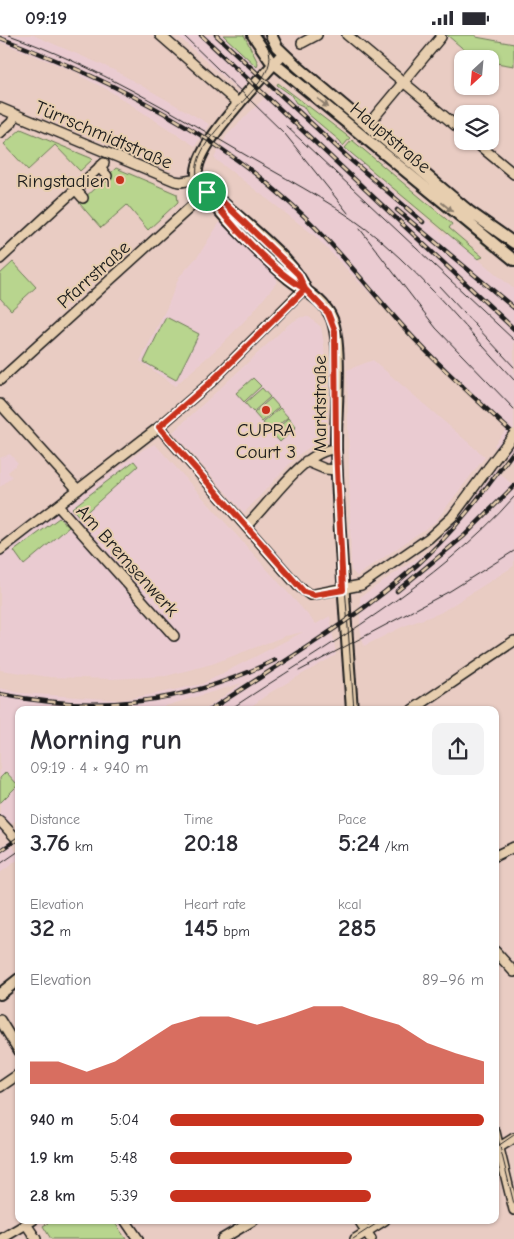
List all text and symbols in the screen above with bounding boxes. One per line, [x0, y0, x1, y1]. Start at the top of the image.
text: 09:19 [25, 7, 67, 29]
north arrow [454, 50, 499, 95]
map controls [454, 50, 499, 150]
street label: Türrschmidtstraße [32, 96, 176, 174]
one-way arrow [316, 97, 329, 108]
street label: Hauptstraße [346, 98, 435, 178]
button: layers [454, 105, 499, 150]
place label: Ringstadien [17, 170, 110, 192]
pin [186, 171, 228, 213]
marker: Ringstadien [114, 174, 126, 186]
icon: arrive [193, 178, 221, 206]
one-way arrow [441, 201, 454, 212]
street label: Pfarrstraße [53, 236, 135, 313]
street label: Marktstraße [309, 355, 331, 453]
marker: CUPRA Court 3 [260, 404, 272, 416]
place label: CUPRA Court 3 [236, 419, 296, 463]
street label: Am Bremsenwerk [71, 500, 184, 622]
button: share [432, 723, 484, 775]
text: Morning run [30, 724, 182, 756]
text: 09:19 · 4 × 940 m [30, 759, 148, 777]
text: Distance [30, 811, 80, 828]
text: Time [184, 811, 213, 828]
text: Pace [338, 811, 366, 828]
text: 3.76 [30, 828, 70, 857]
text: 20:18 [184, 828, 239, 857]
text: 5:24 [338, 828, 380, 857]
text: km [70, 838, 93, 855]
text: /km [380, 838, 409, 855]
text: Elevation [30, 896, 84, 913]
text: Heart rate [184, 896, 246, 913]
text: kcal [338, 896, 362, 913]
text: 32 [30, 913, 55, 942]
text: 145 [184, 913, 219, 942]
text: 285 [338, 913, 377, 942]
text: m [55, 923, 71, 940]
text: bpm [219, 923, 250, 940]
text: Elevation [30, 971, 91, 989]
text: 89–96 m [422, 971, 484, 989]
text: 940 m [30, 1111, 73, 1129]
text: 5:04 [110, 1111, 139, 1129]
text: 1.9 km [30, 1149, 74, 1167]
text: 5:48 [110, 1149, 138, 1167]
text: 2.8 km [30, 1187, 75, 1205]
text: 5:39 [110, 1187, 138, 1205]

